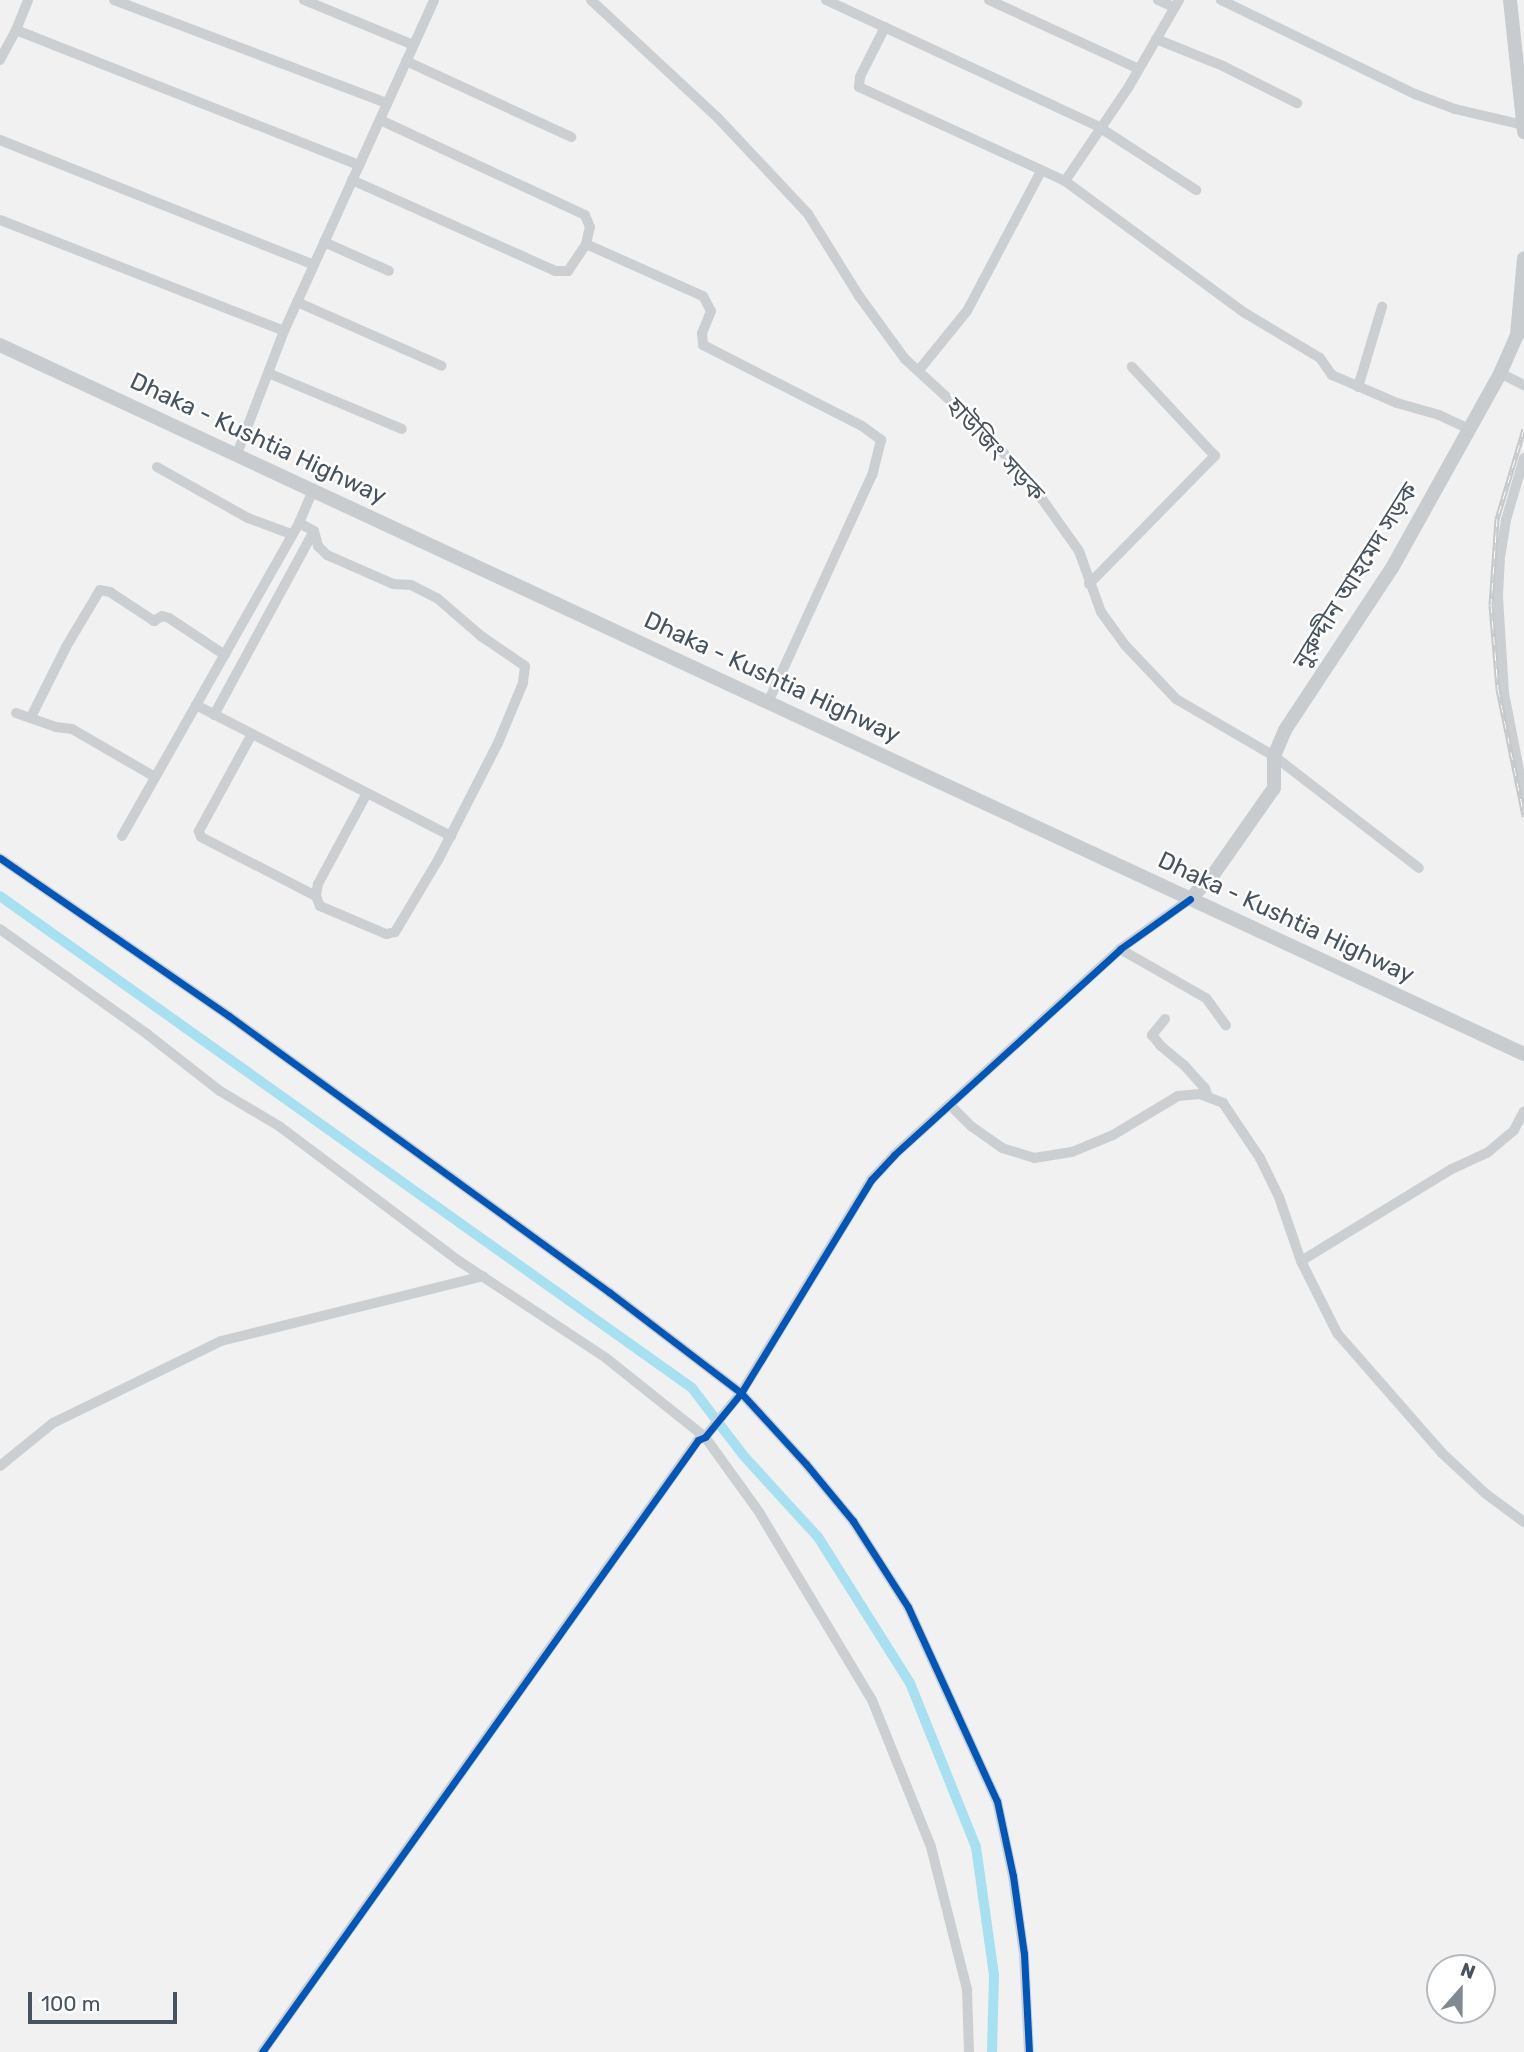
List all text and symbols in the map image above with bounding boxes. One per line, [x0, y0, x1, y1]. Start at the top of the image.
street label: Dhaka - Kushtia Highway [125, 367, 391, 511]
street label: হাউজিং সড়ক [940, 392, 1050, 508]
street label: নুরুদ্দীন আহমেদ সড়ক [1287, 478, 1425, 674]
street label: Dhaka - Kushtia Highway [639, 606, 905, 750]
street label: Dhaka - Kushtia Highway [1153, 846, 1419, 990]
north arrow [1426, 1954, 1496, 2024]
text: N [1457, 1958, 1478, 1984]
scale bar [32, 1979, 180, 2023]
text: 100 m [41, 1991, 100, 2016]

